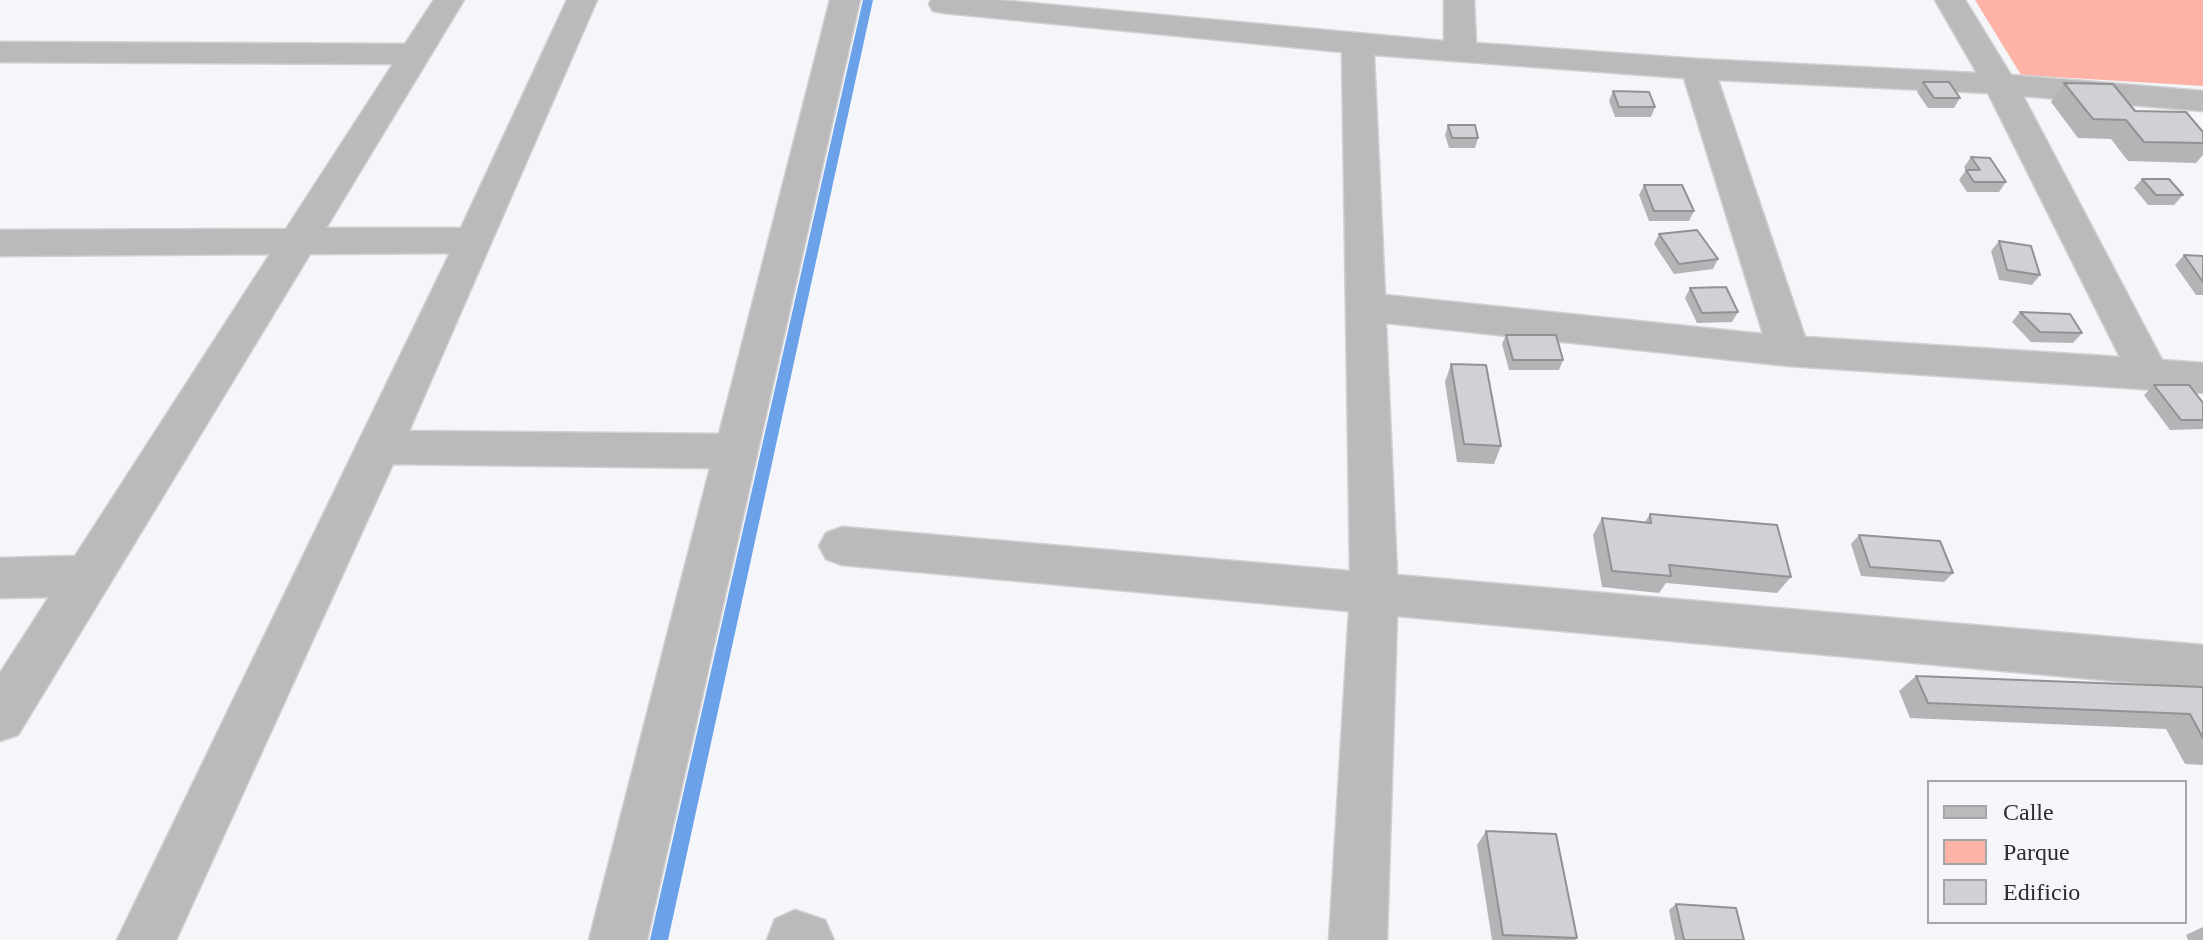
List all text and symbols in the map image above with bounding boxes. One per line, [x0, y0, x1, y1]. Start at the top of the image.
legend [1927, 780, 2187, 924]
text: Calle [2003, 799, 2054, 825]
text: Parque [2003, 839, 2070, 865]
text: Edificio [2003, 879, 2080, 905]

